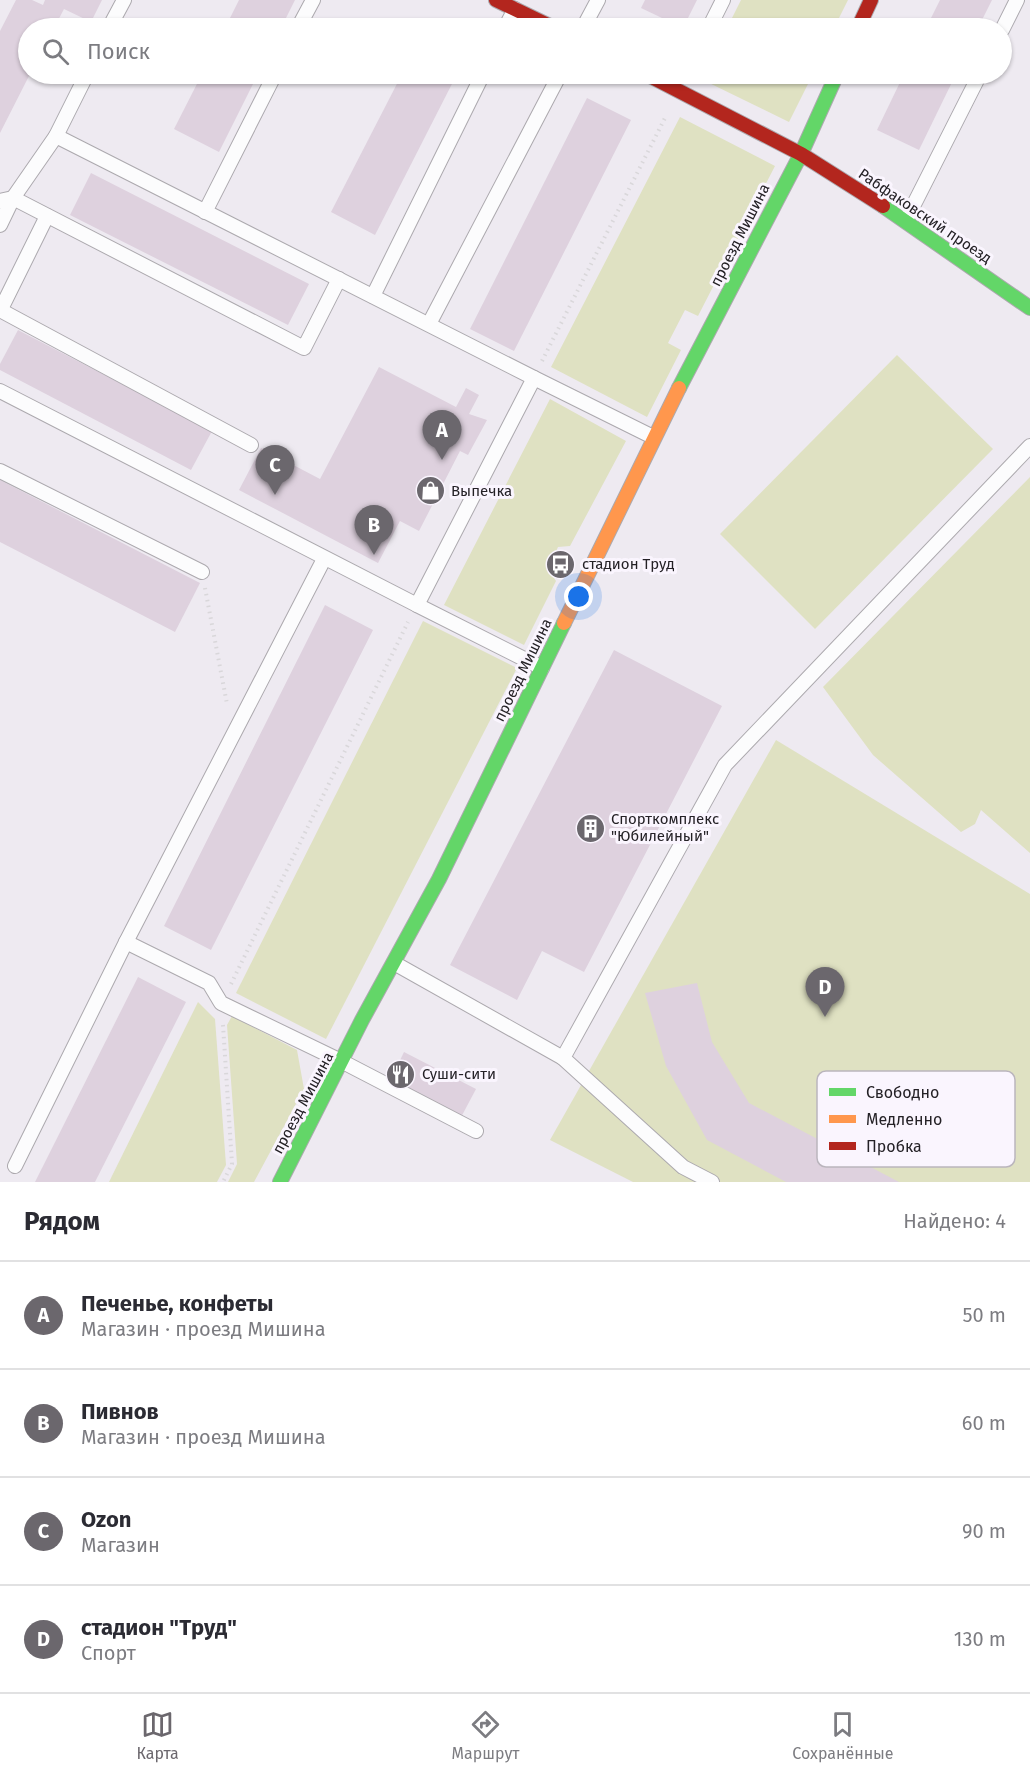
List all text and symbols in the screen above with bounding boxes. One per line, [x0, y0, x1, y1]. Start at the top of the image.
search box [18, 18, 1012, 84]
icon: search [39, 35, 72, 68]
text: Поиск [87, 38, 150, 65]
street label: Рабфаковский проезд [855, 165, 995, 267]
street label: проезд Мишина [706, 181, 774, 289]
pin: A [422, 410, 462, 460]
pin: C [256, 446, 294, 495]
shop icon: Выпечка [414, 475, 446, 507]
place label: Выпечка [451, 482, 512, 500]
pin: B [354, 506, 394, 555]
bus stop icon: стадион Труд [545, 548, 577, 580]
place label: стадион Труд [582, 555, 675, 573]
your location [564, 582, 593, 611]
street label: проезд Мишина [490, 615, 556, 725]
place label: Спорткомплекс "Юбилейный" [611, 810, 719, 845]
building icon: Спорткомплекс "Юбилейный" [574, 812, 606, 844]
pin: D [806, 968, 844, 1017]
street label: проезд Мишина [269, 1049, 337, 1157]
restaurant icon: Суши-сити [385, 1058, 417, 1090]
place label: Суши-сити [422, 1065, 496, 1083]
legend [817, 1071, 1015, 1167]
text: Свободно [866, 1083, 939, 1102]
text: Медленно [866, 1110, 942, 1129]
text: Пробка [866, 1137, 922, 1156]
text: Рядом [24, 1206, 100, 1237]
text: Найдено: 4 [903, 1209, 1006, 1233]
text: Печенье, конфеты [81, 1290, 273, 1317]
text: A [38, 1303, 49, 1327]
text: 50 m [962, 1303, 1006, 1327]
text: Магазин · проезд Мишина [81, 1317, 326, 1341]
text: Пивнов [81, 1398, 159, 1425]
text: B [37, 1411, 50, 1435]
text: 60 m [962, 1411, 1006, 1435]
text: Магазин · проезд Мишина [81, 1425, 326, 1449]
text: Ozon [81, 1506, 131, 1533]
text: C [38, 1519, 49, 1543]
text: 90 m [962, 1519, 1006, 1543]
text: Магазин [81, 1533, 160, 1557]
text: стадион "Труд" [81, 1614, 237, 1641]
text: D [37, 1627, 50, 1651]
text: 130 m [954, 1627, 1006, 1651]
text: Спорт [81, 1641, 136, 1665]
tab: Карта [136, 1708, 179, 1763]
tab: Маршрут [452, 1708, 520, 1763]
tab: Сохранённые [792, 1708, 894, 1763]

